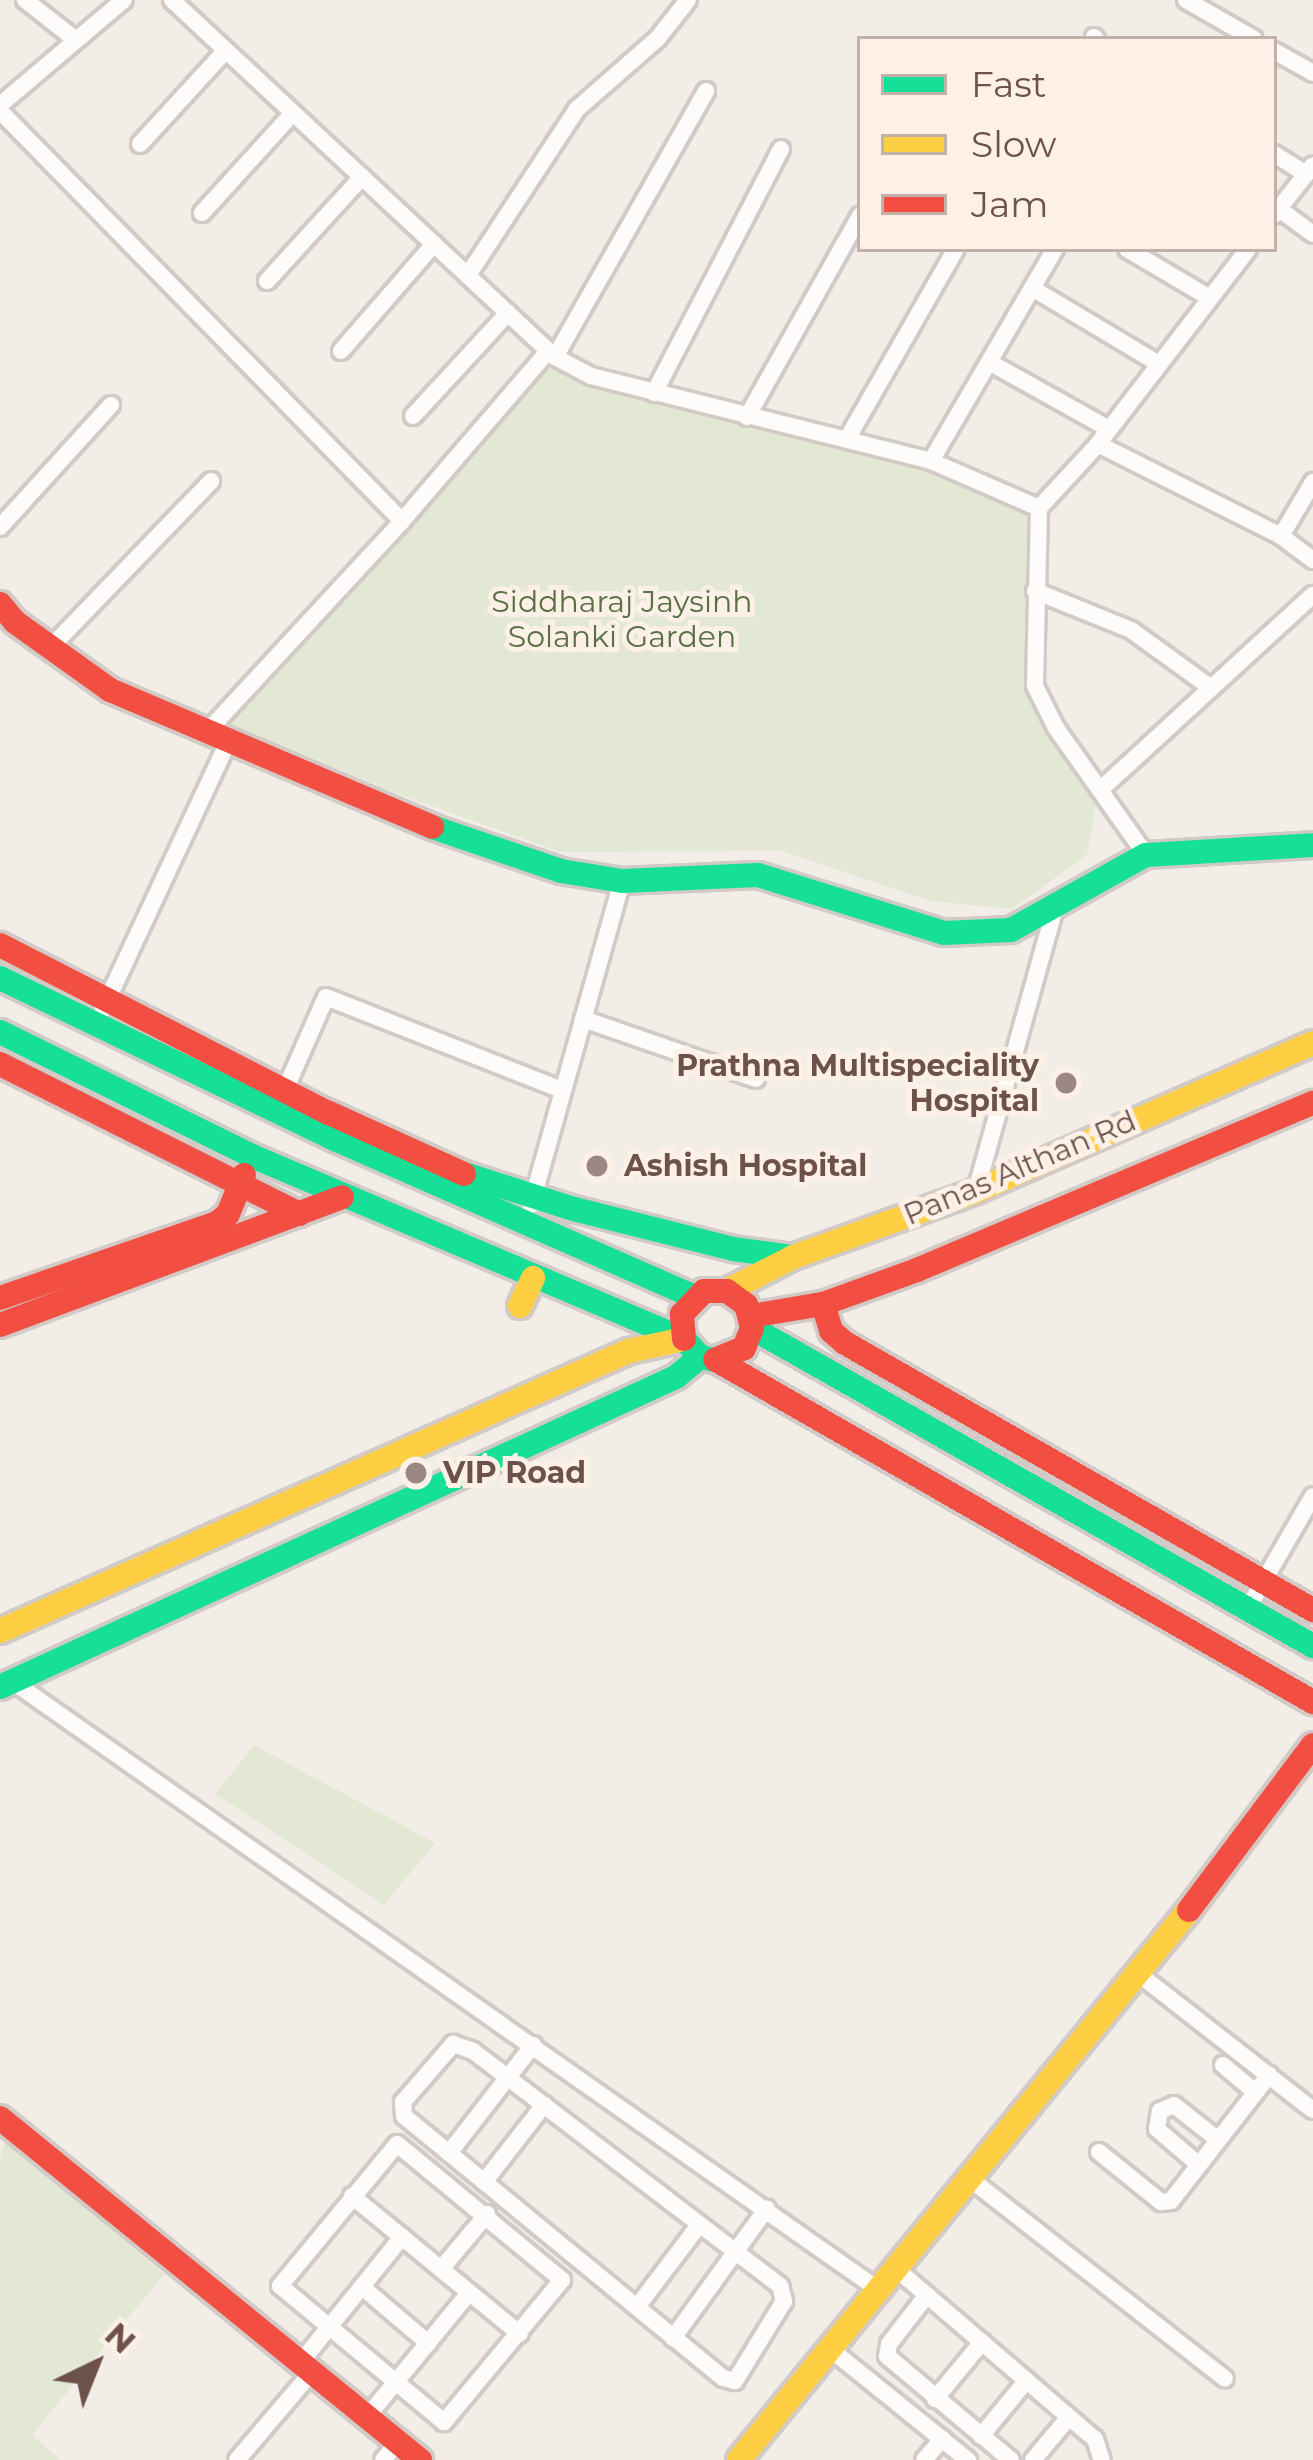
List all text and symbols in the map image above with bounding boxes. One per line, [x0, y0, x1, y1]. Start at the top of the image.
legend [857, 36, 1277, 252]
text: Fast [971, 62, 1046, 106]
text: Slow [971, 122, 1057, 166]
text: Jam [971, 182, 1048, 226]
park label: Siddharaj Jaysinh Solanki Garden [491, 584, 753, 654]
place label: Prathna Multispeciality Hospital [676, 1048, 1039, 1118]
marker: Prathna Multispeciality Hospital [1050, 1067, 1082, 1099]
street label: Panas Althan Rd [898, 1103, 1142, 1233]
place label: Ashish Hospital [624, 1148, 867, 1184]
marker: Ashish Hospital [581, 1150, 613, 1182]
place label: VIP Road [443, 1455, 586, 1491]
marker: VIP Road [400, 1457, 432, 1489]
north arrow [36, 2304, 156, 2424]
text: N [97, 2314, 144, 2361]

